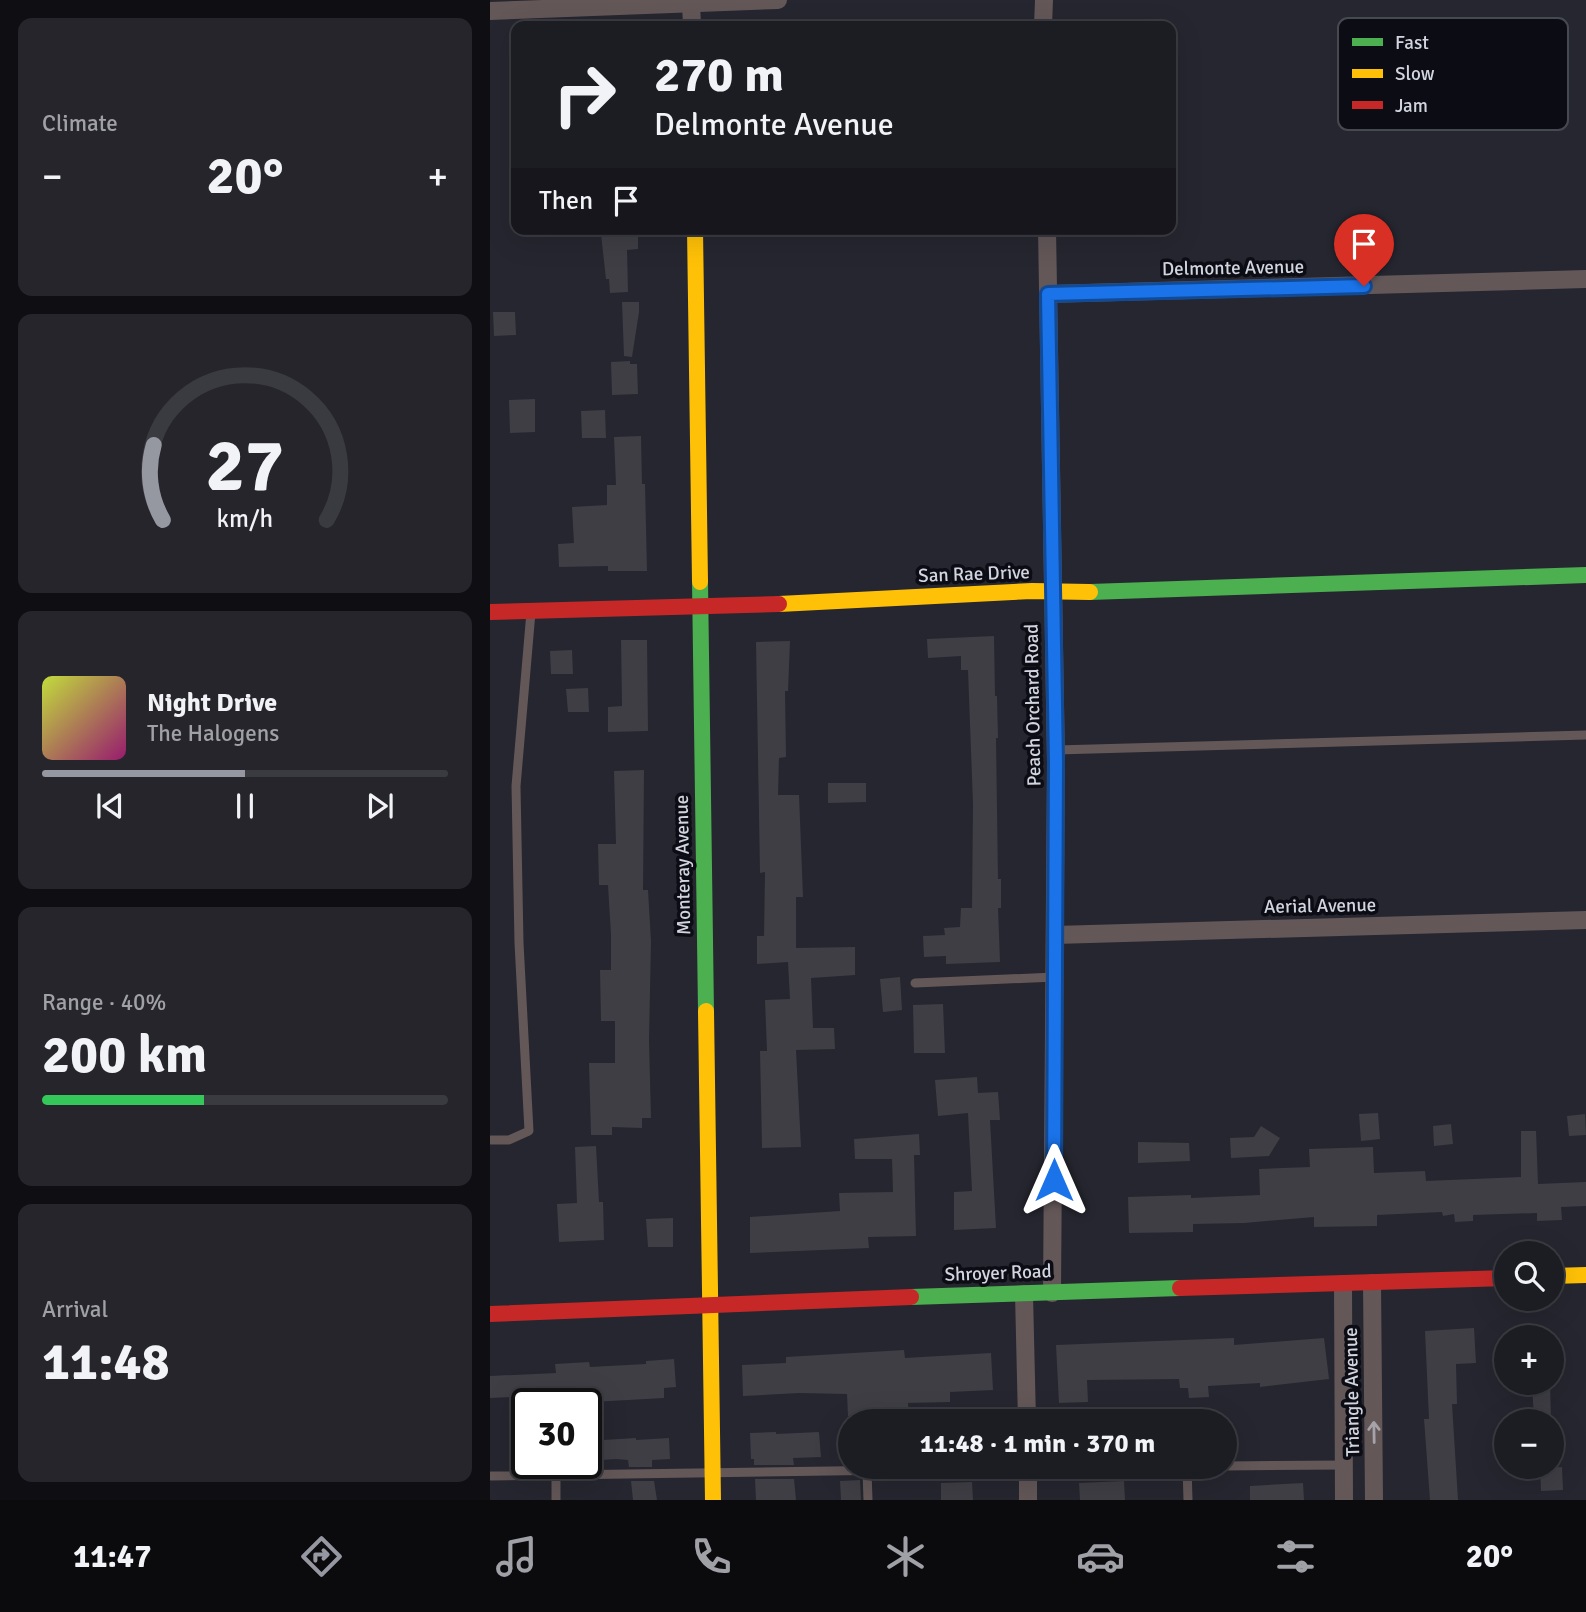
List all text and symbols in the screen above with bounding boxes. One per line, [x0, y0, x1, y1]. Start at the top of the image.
legend [1338, 18, 1568, 130]
text: Fast [1395, 31, 1429, 55]
text: 270 m [654, 45, 784, 105]
icon: right [539, 49, 630, 140]
text: Slow [1395, 62, 1435, 86]
text: Jam [1395, 94, 1428, 118]
text: Delmonte Avenue [654, 105, 894, 144]
text: Climate [42, 109, 118, 138]
text: 20° [207, 144, 283, 208]
text: − [42, 153, 63, 200]
text: + [427, 153, 448, 200]
icon: arrive [607, 182, 645, 220]
text: Then [539, 185, 593, 217]
pin [1334, 214, 1394, 286]
icon: arrive [1345, 225, 1383, 263]
street label: Delmonte Avenue [1162, 255, 1304, 281]
text: 27 [206, 422, 284, 511]
text: km/h [217, 502, 273, 533]
street label: San Rae Drive [918, 560, 1030, 588]
street label: Peach Orchard Road [1020, 623, 1046, 787]
text: Night Drive [147, 687, 277, 719]
text: The Halogens [147, 719, 279, 748]
icon: previous [91, 787, 129, 825]
icon: pause [226, 787, 264, 825]
icon: next [361, 787, 399, 825]
street label: Monteray Avenue [670, 795, 696, 935]
street label: Aerial Avenue [1264, 893, 1376, 919]
text: Range · 40% [42, 988, 166, 1017]
text: 200 km [42, 1023, 207, 1087]
position arrow [1017, 1143, 1091, 1217]
map controls [1494, 1241, 1564, 1479]
button: search [1494, 1241, 1564, 1311]
street label: Shroyer Road [944, 1259, 1052, 1287]
text: Arrival [42, 1295, 108, 1324]
button: + [1494, 1325, 1564, 1395]
street label: Triangle Avenue [1339, 1327, 1365, 1457]
text: 11:48 [42, 1330, 170, 1394]
speed limit sign: 30 [511, 1388, 602, 1479]
button: − [1494, 1409, 1564, 1479]
one-way arrow [1367, 1421, 1380, 1444]
text: 11:48 · 1 min · 370 m [920, 1428, 1155, 1460]
icon: directions [297, 1532, 346, 1581]
icon: music [492, 1532, 541, 1581]
icon: phone [687, 1532, 736, 1581]
icon: climate [881, 1532, 930, 1581]
icon: car [1076, 1532, 1125, 1581]
icon: filters [1271, 1532, 1320, 1581]
text: 11:47 [73, 1537, 151, 1576]
text: 20° [1466, 1537, 1513, 1576]

